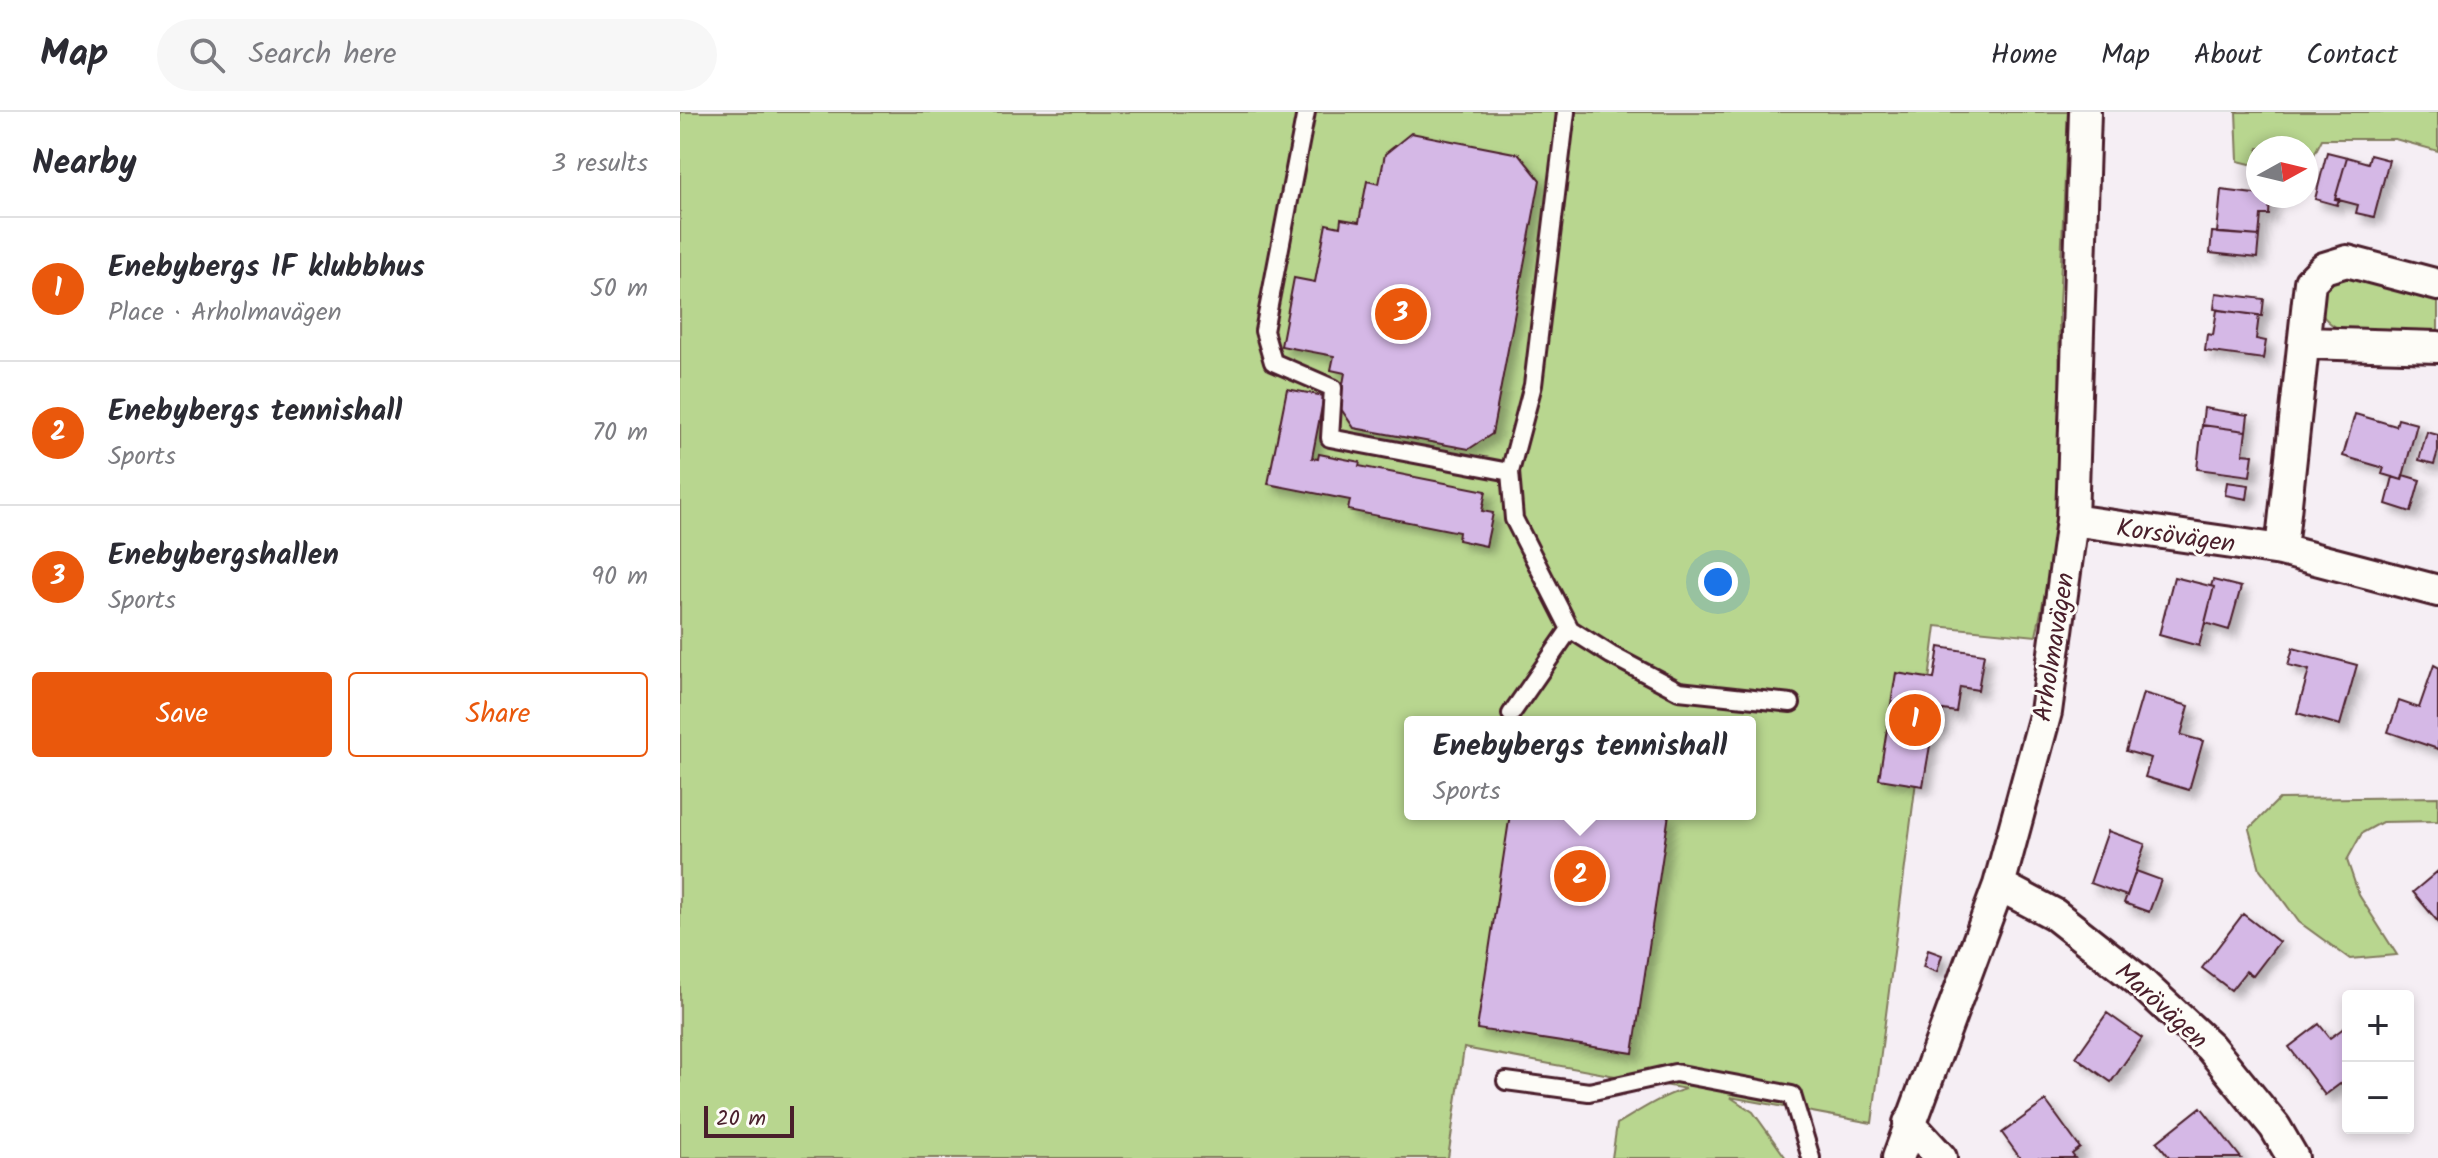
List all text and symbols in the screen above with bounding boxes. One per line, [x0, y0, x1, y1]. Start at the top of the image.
search box [157, 19, 717, 91]
text: Map [40, 25, 109, 85]
text: Search here [249, 31, 396, 79]
icon: search [185, 33, 229, 77]
text: Home [1991, 33, 2057, 78]
text: Map [2101, 33, 2150, 78]
text: About [2194, 33, 2262, 78]
text: Contact [2306, 33, 2398, 78]
north arrow [2246, 136, 2318, 208]
text: Nearby [32, 137, 137, 191]
text: 3 results [551, 143, 648, 185]
text: Enebybergs IF klubbhus [108, 244, 425, 292]
text: 1 [54, 268, 62, 310]
text: 50 m [590, 268, 648, 310]
pin: 3 [1375, 284, 1427, 344]
text: Place · Arholmavägen [108, 292, 342, 334]
text: Enebybergs tennishall [108, 388, 402, 436]
text: 2 [50, 412, 66, 454]
text: 70 m [592, 412, 648, 454]
text: Sports [108, 436, 176, 478]
street label: Korsövägen [2114, 508, 2238, 566]
text: Enebybergshallen [108, 532, 339, 580]
text: 3 [51, 556, 65, 598]
text: 90 m [591, 556, 648, 598]
your location [1698, 562, 1738, 602]
street label: Arholmavägen [2022, 570, 2087, 725]
text: Sports [108, 580, 176, 622]
button: Save [32, 672, 332, 757]
button: Share [348, 672, 648, 757]
pin: 1 [1889, 690, 1941, 750]
popup [1404, 716, 1756, 820]
text: Enebybergs tennishall [1433, 723, 1727, 771]
text: Sports [1433, 771, 1501, 813]
pin: 2 [1554, 846, 1606, 906]
street label: Marövägen [2104, 953, 2217, 1060]
map controls [2342, 990, 2414, 1134]
button: + [2342, 990, 2414, 1062]
button: − [2342, 1062, 2414, 1134]
scale bar [704, 1102, 794, 1138]
text: 20 m [716, 1102, 766, 1137]

